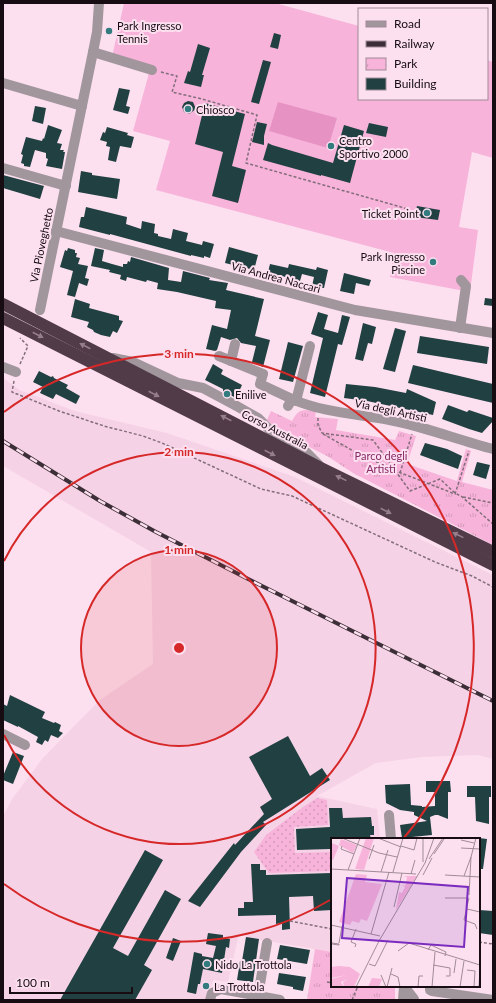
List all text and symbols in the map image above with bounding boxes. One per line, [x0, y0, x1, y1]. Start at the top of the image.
legend [358, 8, 488, 100]
text: Road [394, 16, 421, 31]
place label: Park Ingresso Tennis [117, 19, 182, 45]
marker: Park Ingresso Tennis [104, 26, 114, 36]
text: Railway [394, 36, 435, 51]
text: Park [394, 56, 418, 71]
text: Building [394, 76, 437, 91]
place label: Chiosco [196, 103, 235, 116]
marker: Chiosco [183, 104, 193, 114]
place label: Centro Sportivo 2000 [339, 134, 409, 160]
marker: Centro Sportivo 2000 [326, 141, 336, 151]
street label: Via Pioveghetto [27, 206, 55, 284]
place label: Ticket Point [362, 207, 419, 220]
marker: Ticket Point [422, 208, 432, 218]
place label: Park Ingresso Piscine [360, 250, 425, 276]
marker: Park Ingresso Piscine [428, 257, 438, 267]
street label: Via Andrea Naccari [230, 259, 322, 295]
one-way arrow [32, 332, 44, 339]
one-way arrow [79, 343, 91, 349]
text: 3 min [164, 346, 194, 361]
place label: Enilive [235, 388, 267, 401]
marker: Enilive [222, 389, 232, 399]
one-way arrow [148, 391, 160, 397]
street label: Via degli Artisti [354, 396, 429, 424]
street label: Corso Australia [239, 407, 311, 451]
one-way arrow [220, 415, 231, 422]
text: 2 min [164, 444, 194, 459]
one-way arrow [264, 449, 276, 456]
park label: Parco degli Artisti [355, 449, 408, 475]
one-way arrow [336, 475, 347, 481]
one-way arrow [380, 508, 392, 515]
one-way arrow [452, 532, 464, 538]
text: 1 min [164, 542, 194, 557]
centre of rings [172, 641, 186, 655]
inset map [331, 838, 480, 987]
place label: Nido La Trottola [215, 958, 292, 971]
marker: Nido La Trottola [202, 959, 212, 969]
scale bar [10, 969, 132, 995]
text: 100 m [16, 975, 50, 990]
place label: La Trottola [214, 980, 265, 993]
marker: La Trottola [201, 981, 211, 991]

